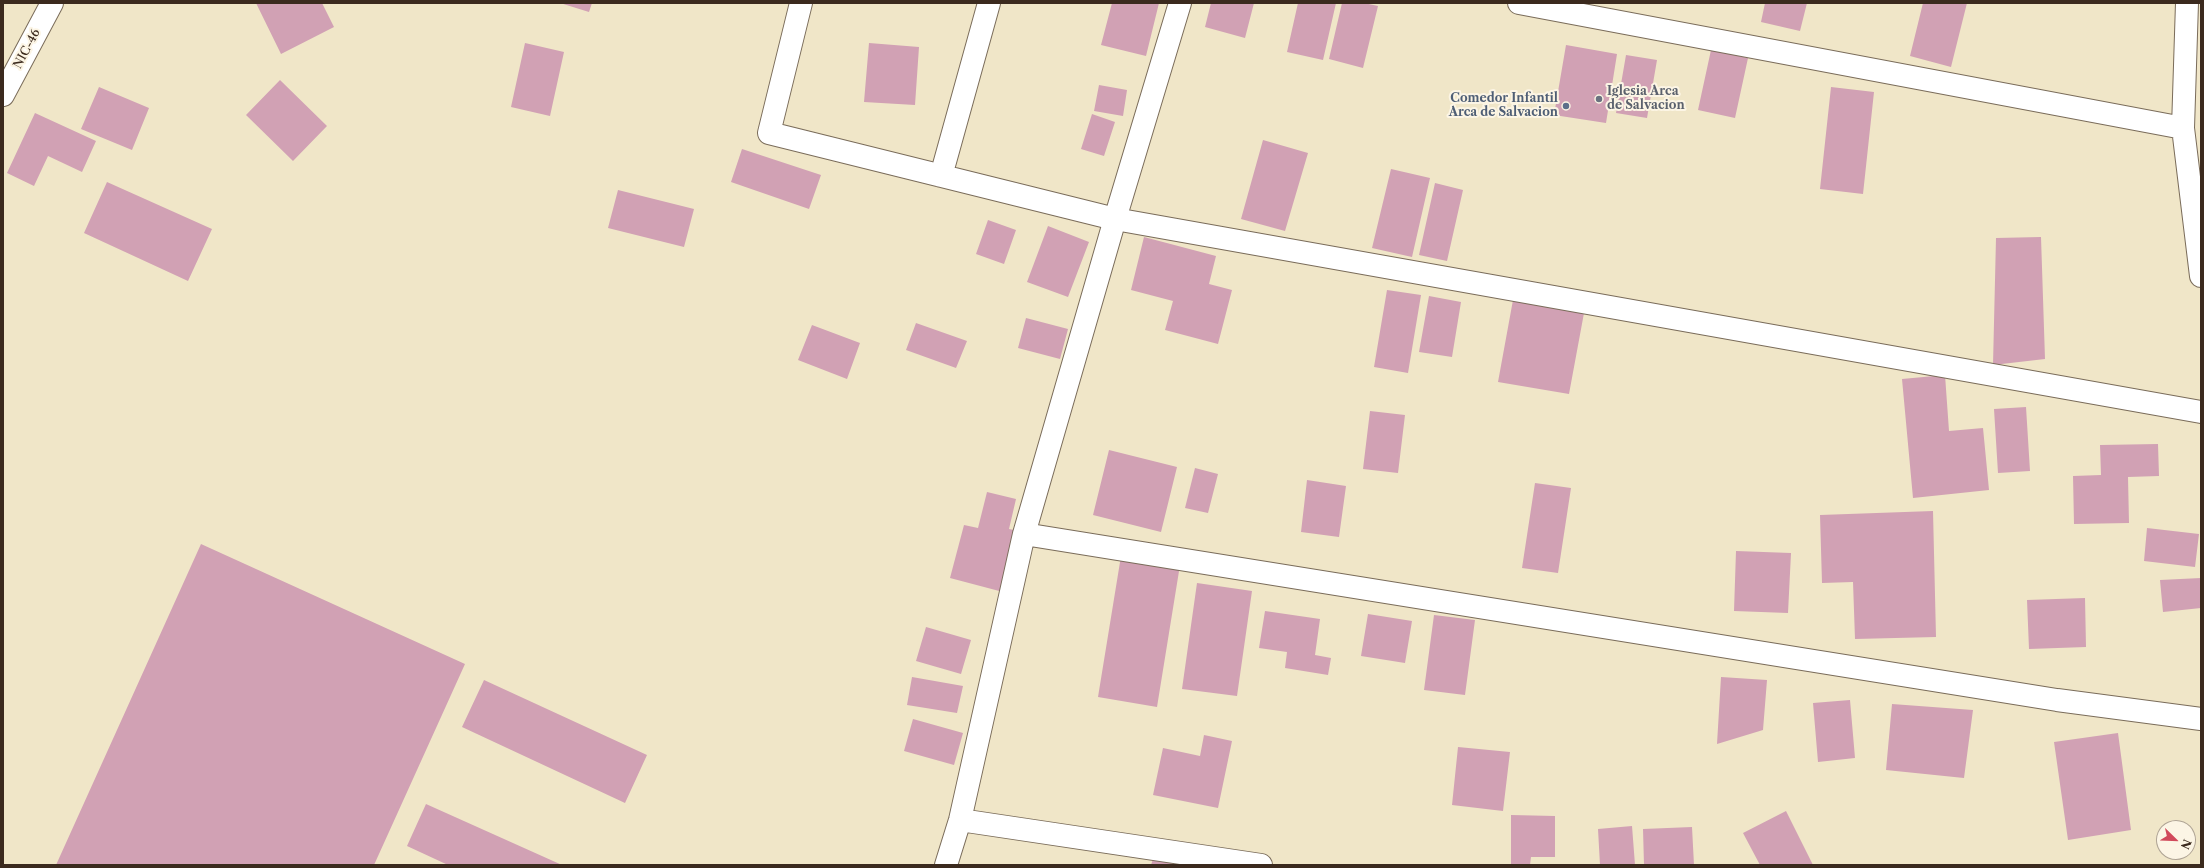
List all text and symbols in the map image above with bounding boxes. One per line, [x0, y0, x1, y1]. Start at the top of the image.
street label: NIC-46 [11, 27, 43, 71]
place label: Iglesia Arca de Salvacion [1607, 85, 1685, 113]
place label: Comedor Infantil Arca de Salvacion [1449, 92, 1558, 120]
marker: Iglesia Arca de Salvacion [1594, 94, 1604, 104]
marker: Comedor Infantil Arca de Salvacion [1561, 101, 1571, 111]
north arrow [2156, 820, 2196, 860]
text: N [2178, 837, 2194, 851]

